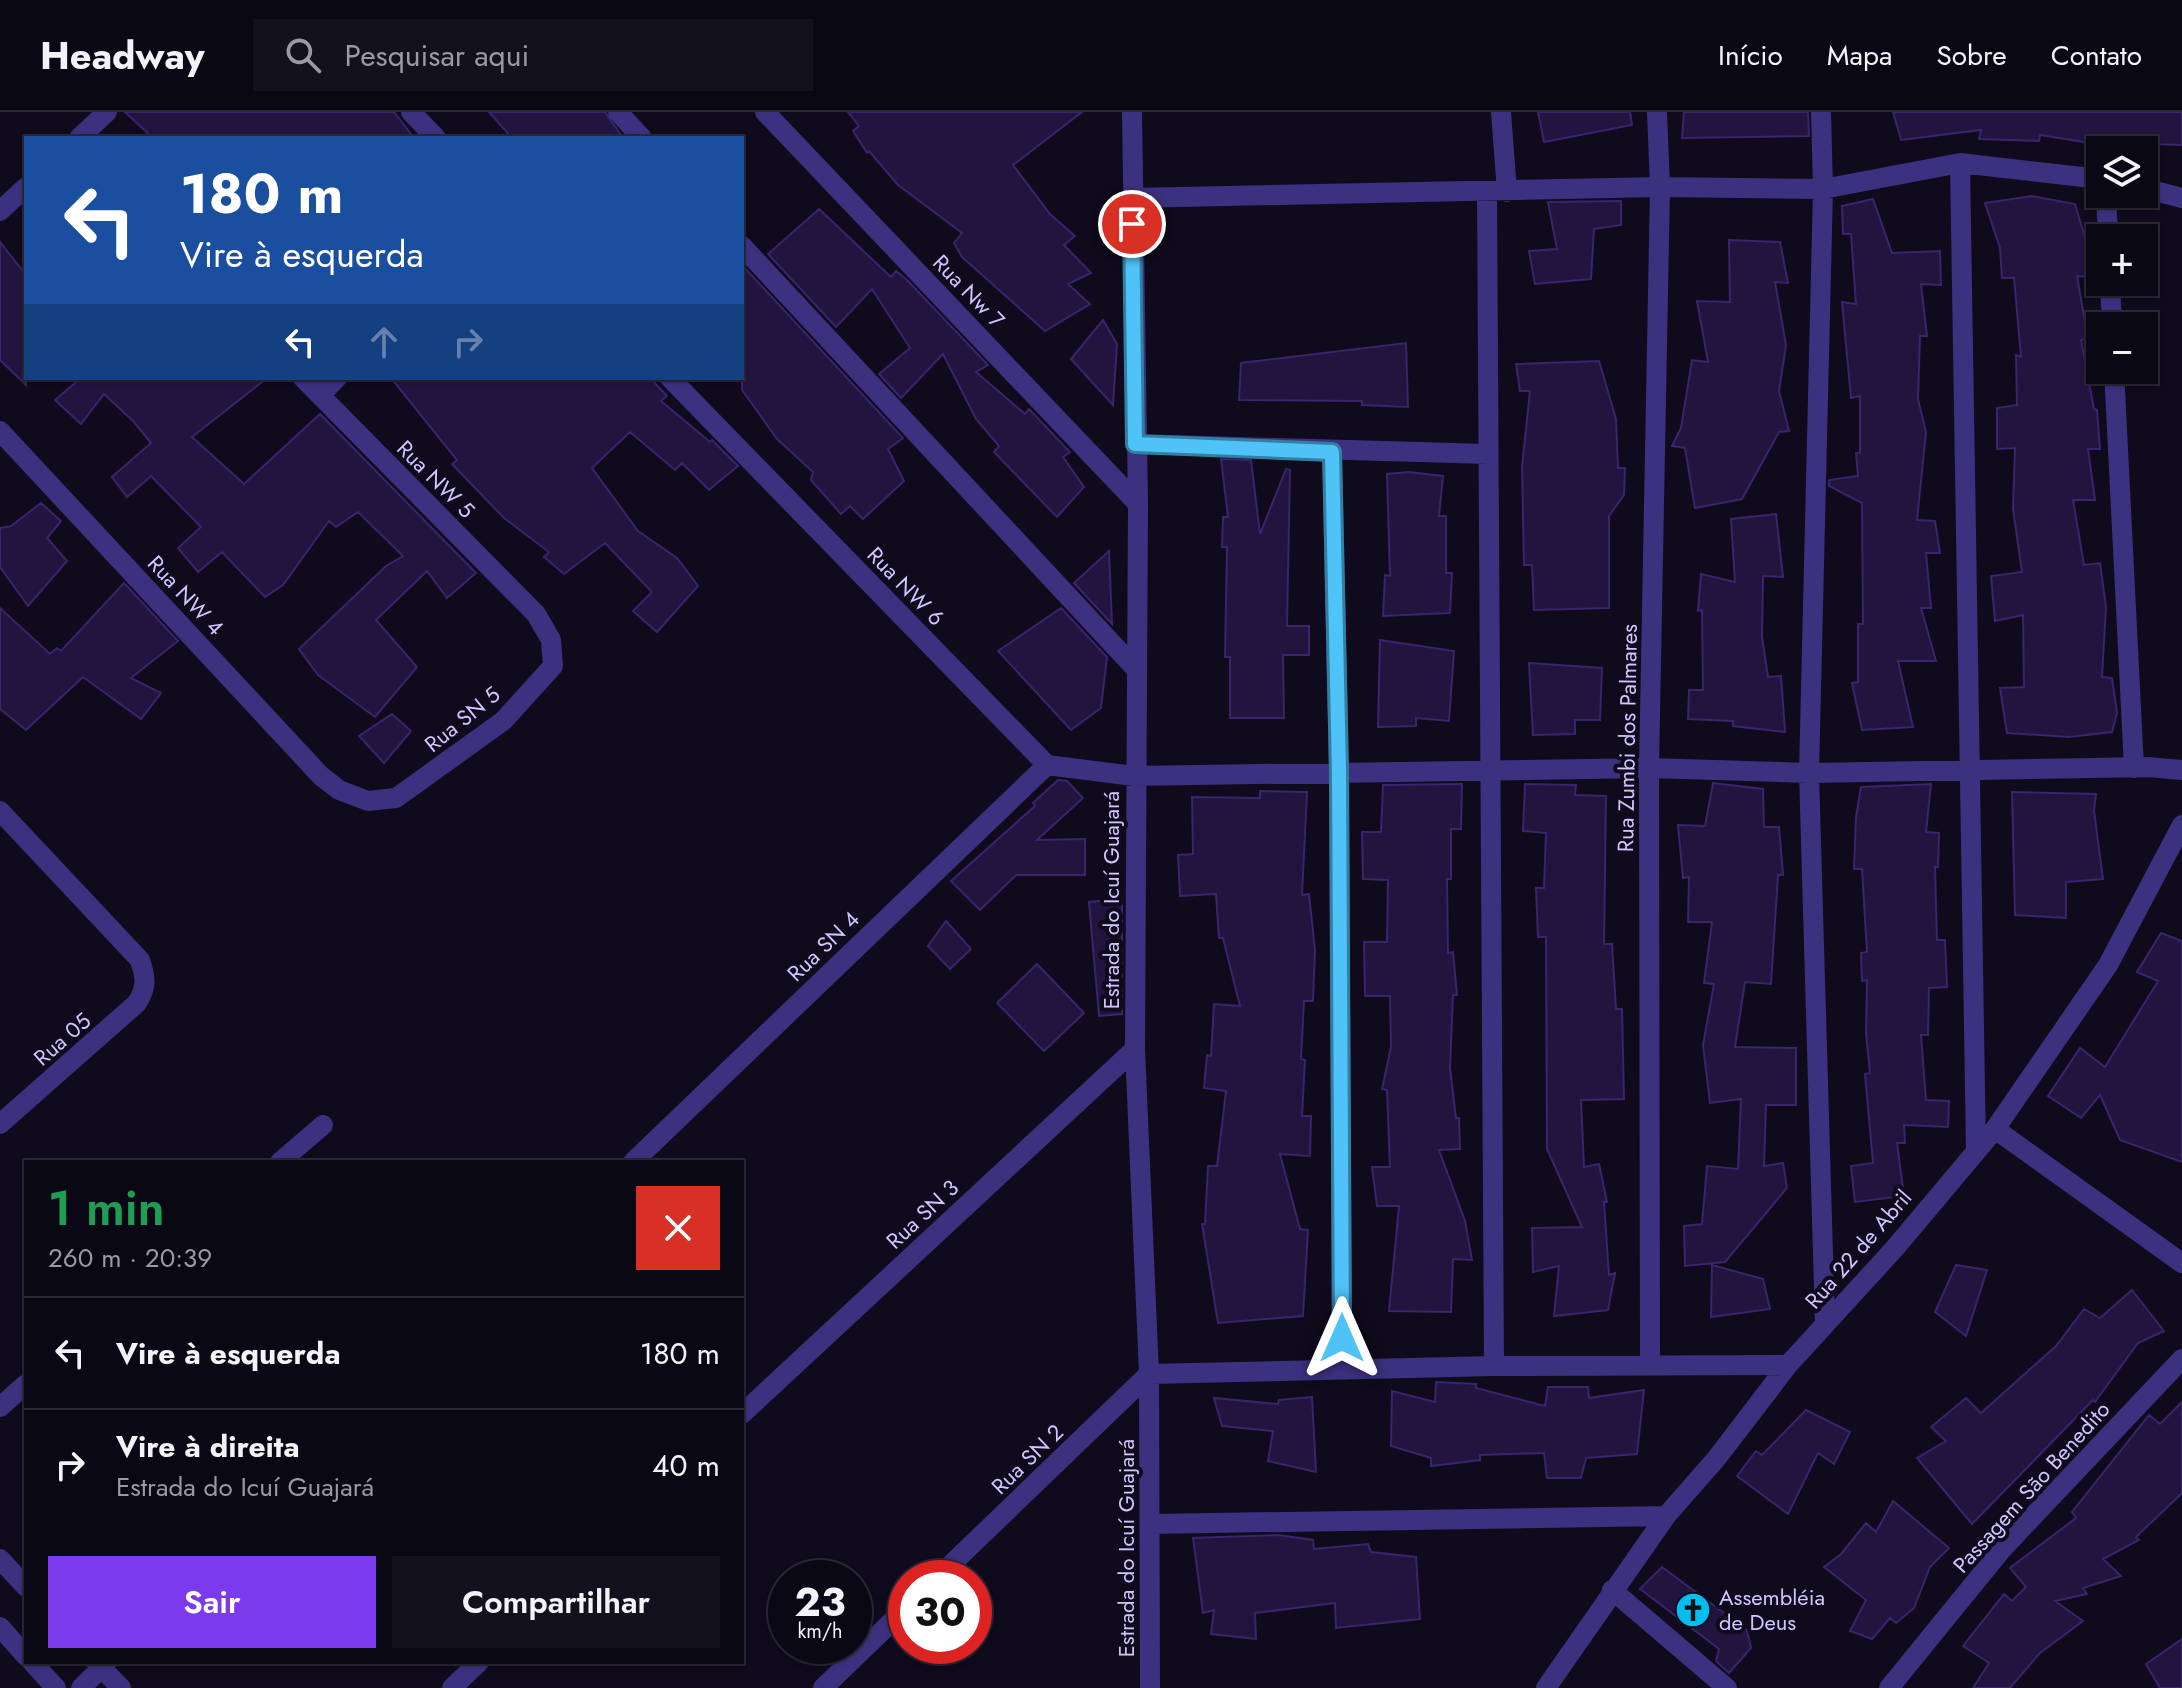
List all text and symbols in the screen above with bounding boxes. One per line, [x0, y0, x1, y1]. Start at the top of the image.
search box [253, 19, 813, 91]
text: Headway [40, 28, 205, 83]
icon: search [281, 33, 325, 77]
text: Pesquisar aqui [345, 34, 529, 77]
text: Início [1718, 35, 1783, 76]
text: Mapa [1827, 35, 1892, 76]
text: Sobre [1936, 35, 2007, 76]
text: Contato [2051, 35, 2142, 76]
map controls [2086, 136, 2158, 384]
button: layers [2086, 136, 2158, 208]
text: 180 m [180, 153, 343, 234]
icon: left [48, 168, 152, 272]
pin [1098, 190, 1166, 258]
icon: arrive [1110, 202, 1154, 246]
button: + [2086, 224, 2158, 296]
text: Vire à esquerda [180, 228, 424, 280]
street label: Rua Nw 7 [926, 247, 1013, 335]
button: − [2086, 312, 2158, 384]
icon: left [278, 320, 322, 364]
icon: ahead [362, 320, 406, 364]
icon: right [446, 320, 490, 364]
street label: Rua NW 5 [390, 433, 482, 525]
street label: Rua NW 6 [860, 539, 952, 633]
street label: Rua NW 4 [140, 548, 232, 642]
street label: Rua Zumbi dos Palmares [1609, 624, 1645, 852]
street label: Rua SN 5 [417, 679, 507, 759]
street label: Estrada do Icuí Guajará [1095, 791, 1127, 1009]
street label: Rua SN 4 [780, 903, 866, 989]
street label: Rua 05 [26, 1005, 98, 1073]
street label: Rua SN 3 [879, 1172, 965, 1256]
text: 1 min [48, 1174, 165, 1243]
street label: Rua 22 de Abril [1797, 1182, 1919, 1316]
button: close [636, 1186, 720, 1270]
text: 260 m · 20:39 [48, 1239, 212, 1277]
position arrow [1300, 1296, 1384, 1380]
icon: left [48, 1331, 92, 1375]
text: Vire à esquerda [116, 1332, 341, 1375]
text: 180 m [640, 1332, 720, 1375]
street label: Passagem São Benedito [1945, 1394, 2117, 1580]
street label: Rua SN 2 [984, 1416, 1070, 1502]
text: Vire à direita [116, 1425, 300, 1468]
street label: Estrada do Icuí Guajará [1110, 1439, 1142, 1657]
icon: right [48, 1443, 92, 1487]
text: 40 m [652, 1444, 720, 1487]
text: Estrada do Icuí Guajará [116, 1468, 374, 1506]
button: Sair [48, 1556, 376, 1648]
button: Compartilhar [392, 1556, 720, 1648]
speed limit sign: 30 [888, 1560, 992, 1664]
text: 23 [794, 1573, 846, 1631]
place label: Assembléia de Deus [1719, 1581, 1825, 1638]
church icon: Assembléia de Deus [1674, 1591, 1712, 1629]
text: km/h [797, 1617, 843, 1646]

